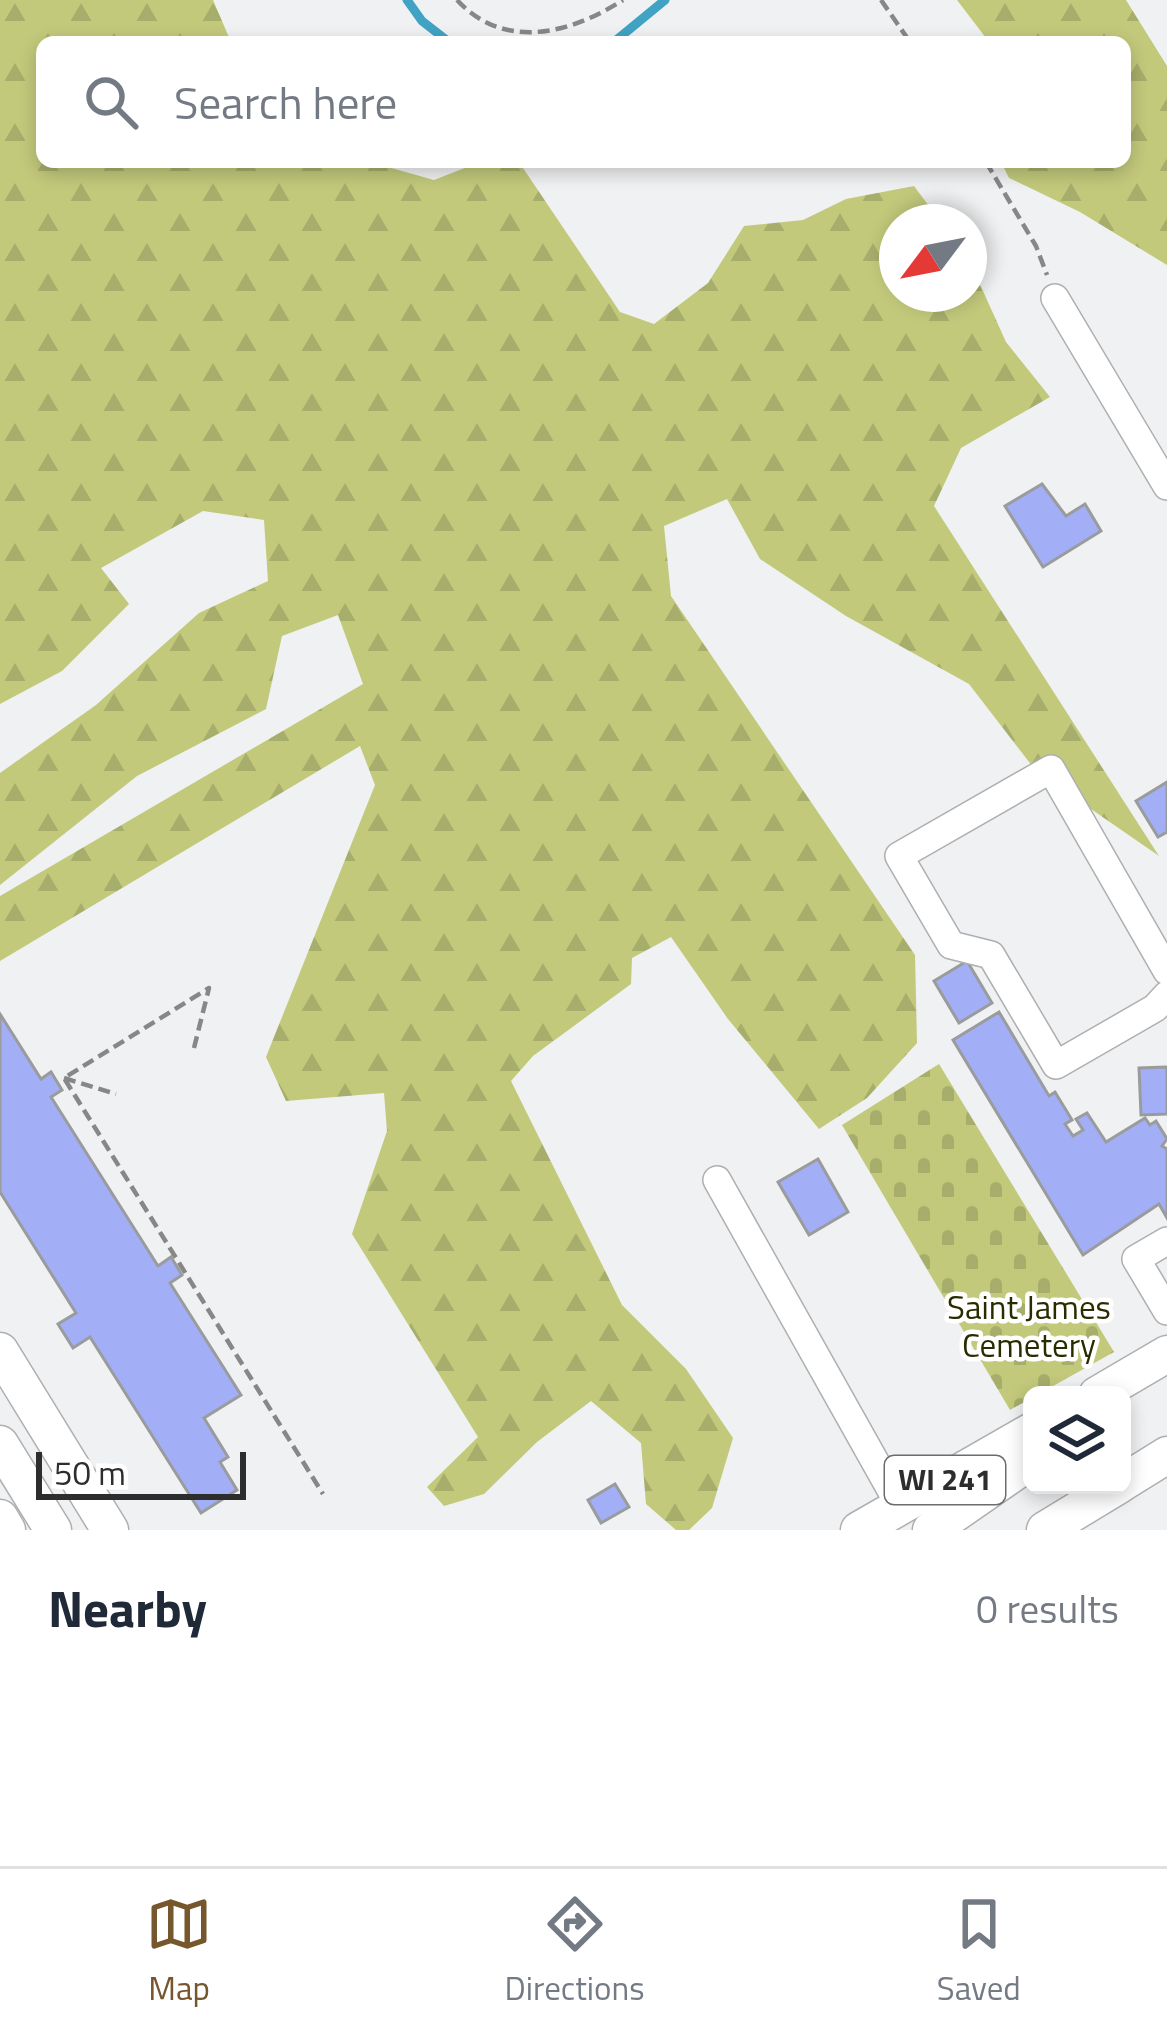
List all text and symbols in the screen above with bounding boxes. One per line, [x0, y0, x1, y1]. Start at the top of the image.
search box [36, 36, 1131, 168]
text: Search here [174, 68, 397, 136]
icon: search [78, 69, 144, 135]
north arrow [879, 204, 987, 312]
park label: Saint James Cemetery [947, 1282, 1111, 1370]
map controls [1023, 1386, 1131, 1494]
button: layers [1023, 1386, 1131, 1494]
scale bar [36, 1446, 246, 1499]
text: 50 m [54, 1448, 126, 1498]
road number: WI 241 [885, 1456, 1005, 1504]
text: Nearby [48, 1569, 207, 1647]
text: 0 results [976, 1579, 1119, 1638]
tab: Map [146, 1891, 212, 2013]
tab: Directions [505, 1891, 644, 2013]
tab: Saved [937, 1891, 1021, 2013]

